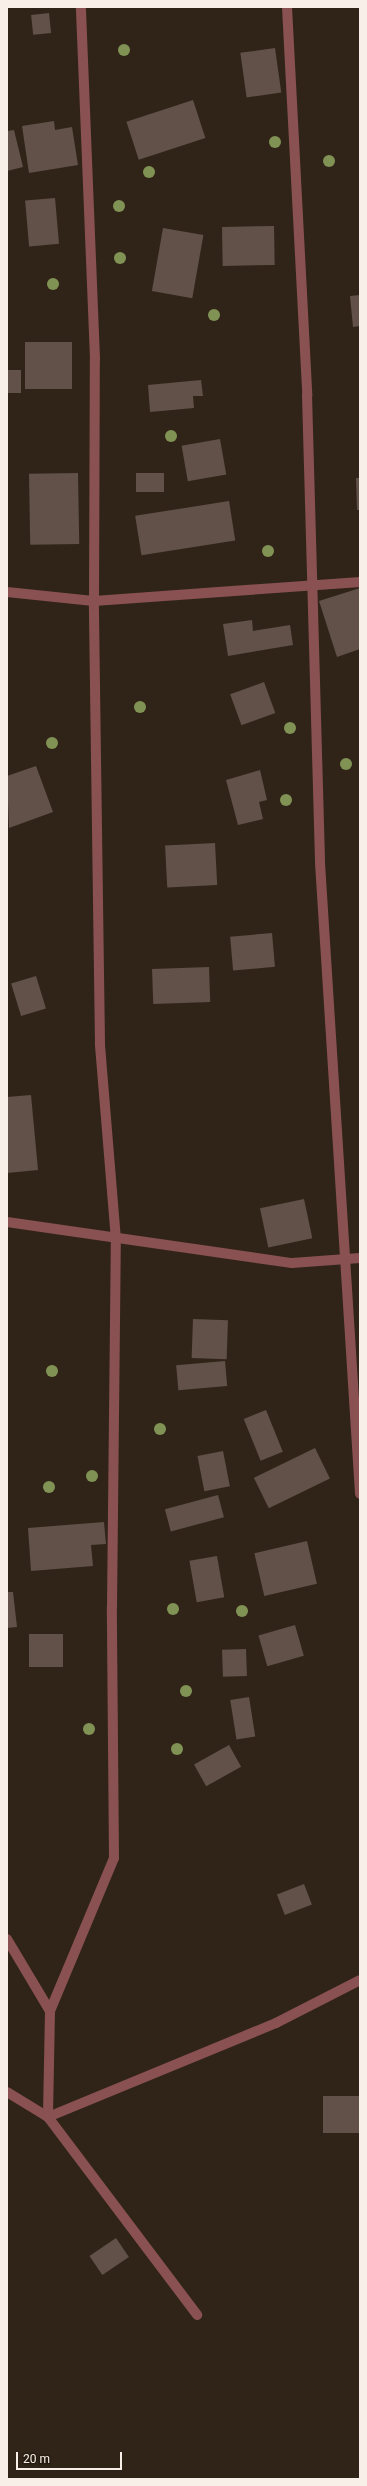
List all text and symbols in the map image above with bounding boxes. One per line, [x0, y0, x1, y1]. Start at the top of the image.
scale bar [18, 2444, 124, 2470]
text: 20 m [23, 2452, 50, 2466]

